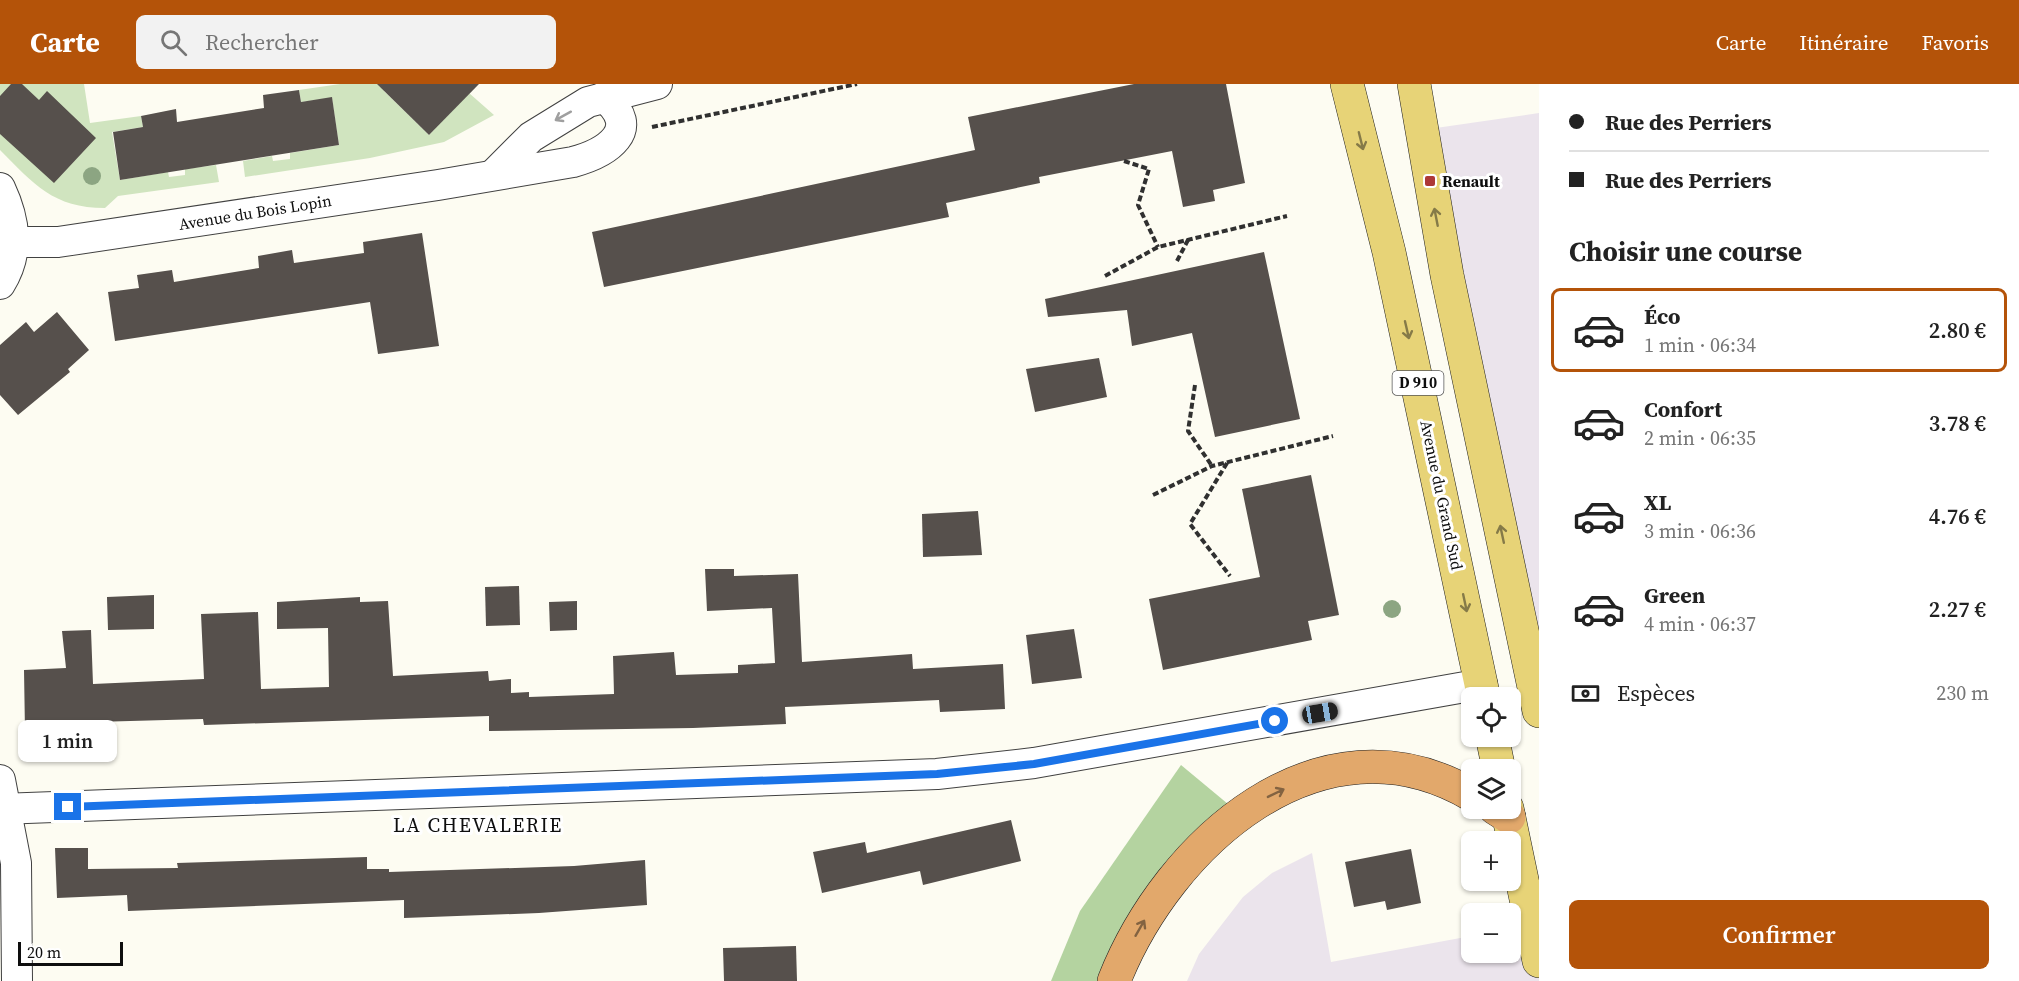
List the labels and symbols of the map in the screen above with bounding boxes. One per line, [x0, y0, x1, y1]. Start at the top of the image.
one-way arrow [555, 110, 572, 122]
one-way arrow [1356, 131, 1368, 150]
place label: Renault [1442, 170, 1500, 192]
marker: Renault [1423, 174, 1437, 188]
street label: Avenue du Bois Lopin [177, 189, 333, 235]
one-way arrow [1430, 208, 1441, 228]
one-way arrow [1401, 321, 1413, 340]
road number: D 910 [1392, 371, 1444, 395]
street label: Avenue du Grand Sud [1415, 418, 1469, 572]
one-way arrow [1496, 525, 1508, 544]
one-way arrow [1460, 593, 1471, 613]
car [1301, 701, 1339, 725]
route start [1261, 707, 1288, 734]
callout: 1 min [19, 720, 118, 762]
one-way arrow [1266, 787, 1284, 798]
route end [54, 793, 81, 820]
district label: LA CHEVALERIE [393, 811, 563, 839]
one-way arrow [1135, 920, 1146, 938]
scale bar [18, 939, 123, 966]

